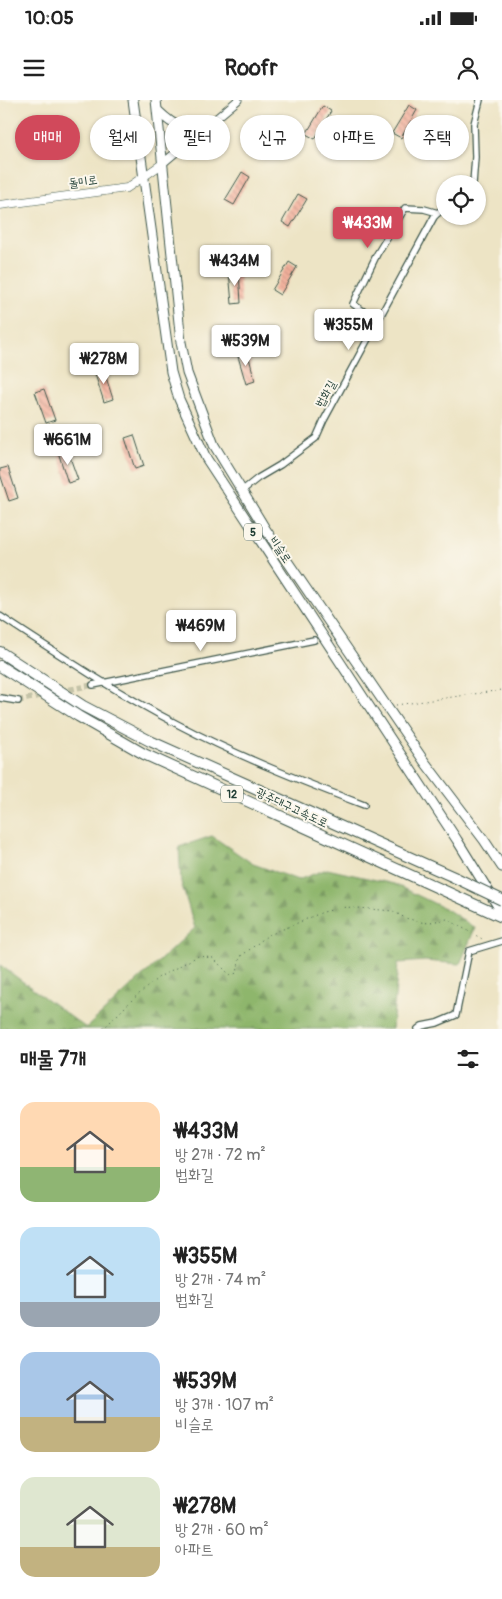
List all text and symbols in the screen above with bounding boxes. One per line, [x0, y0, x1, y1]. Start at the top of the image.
text: 10:05 [25, 6, 74, 30]
icon: menu [20, 54, 48, 82]
text: Roofr [224, 54, 278, 82]
icon: person [454, 54, 482, 82]
chip: 매매 [15, 115, 80, 160]
chip: 월세 [90, 115, 155, 160]
chip: 필터 [165, 115, 230, 160]
chip: 신규 [240, 115, 305, 160]
chip: 아파트 [315, 115, 394, 160]
chip: 주택 [404, 115, 469, 160]
street label: 돌미로 [68, 173, 98, 191]
map controls [436, 175, 486, 225]
button: locate [436, 175, 486, 225]
pin: ₩433M [333, 206, 403, 249]
text: ₩433M [344, 213, 392, 233]
pin: ₩434M [200, 244, 270, 287]
text: ₩434M [211, 251, 259, 271]
pin: ₩355M [314, 308, 384, 351]
text: ₩355M [325, 315, 373, 335]
pin: ₩539M [211, 324, 281, 367]
text: ₩539M [223, 331, 269, 351]
pin: ₩278M [69, 342, 139, 385]
text: ₩278M [81, 349, 127, 369]
street label: 법화길 [312, 377, 340, 410]
pin: ₩661M [33, 424, 103, 466]
text: ₩661M [45, 430, 91, 450]
road number: 5 [244, 524, 262, 541]
street label: 비슬로 [266, 534, 294, 566]
pin: ₩469M [166, 610, 236, 652]
text: ₩469M [177, 616, 225, 636]
street label: 광주대구고속도로 [254, 785, 330, 831]
road number: 12 [221, 786, 243, 802]
icon: filters [454, 1045, 482, 1073]
text: 매물 7개 [20, 1046, 86, 1073]
text: ₩433M [175, 1118, 238, 1145]
icon: home [60, 1122, 120, 1182]
text: 방 2개 · 72 m² [175, 1145, 266, 1165]
text: 법화길 [175, 1165, 214, 1185]
text: ₩355M [175, 1243, 237, 1270]
icon: home [60, 1247, 120, 1307]
text: 방 2개 · 74 m² [175, 1270, 266, 1290]
text: 법화길 [175, 1290, 214, 1310]
text: ₩539M [175, 1368, 237, 1395]
icon: home [60, 1372, 120, 1432]
text: 방 3개 · 107 m² [175, 1395, 274, 1415]
text: 비슬로 [175, 1415, 214, 1435]
text: ₩278M [175, 1493, 236, 1520]
icon: home [60, 1497, 120, 1557]
text: 방 2개 · 60 m² [175, 1520, 269, 1540]
text: 아파트 [175, 1540, 214, 1560]

